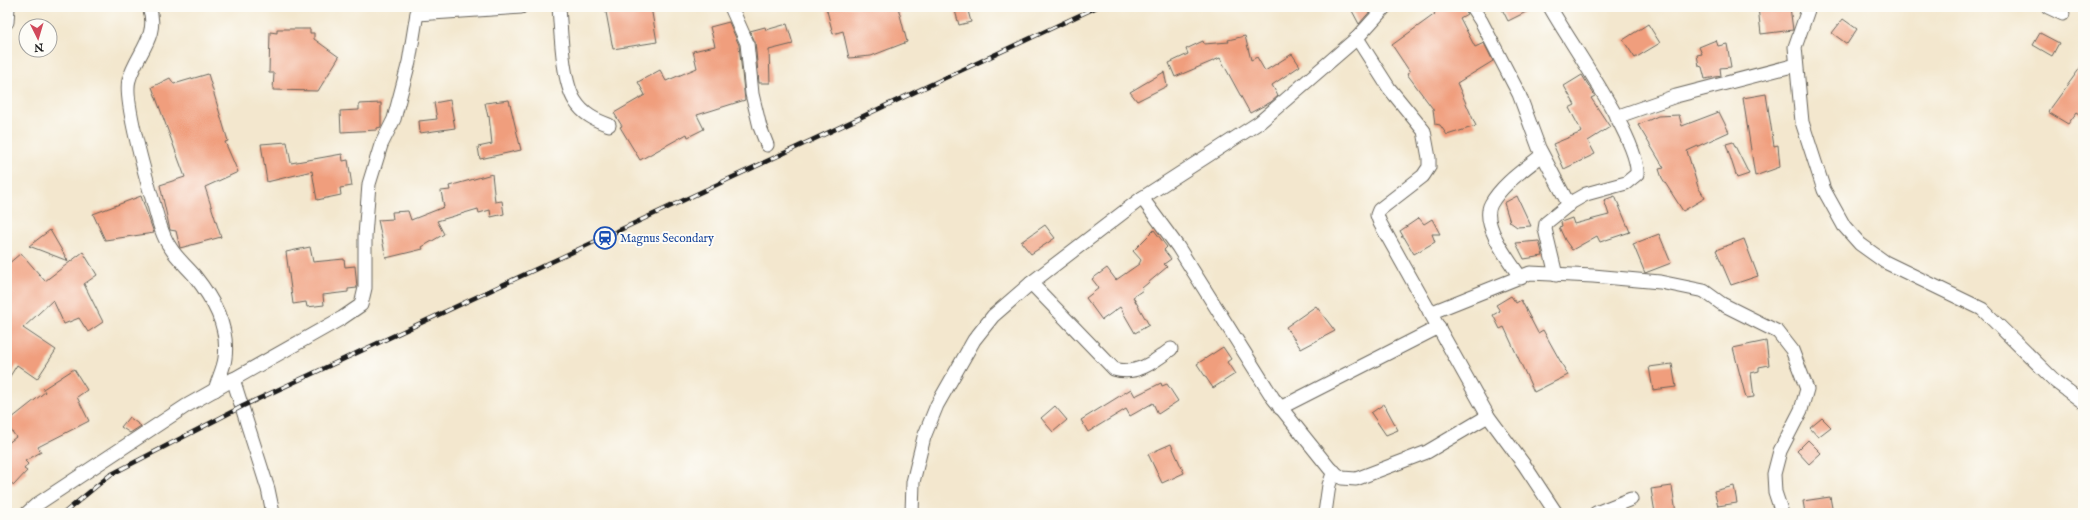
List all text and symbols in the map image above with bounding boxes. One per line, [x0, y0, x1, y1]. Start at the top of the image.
north arrow [18, 18, 58, 58]
text: N [33, 39, 45, 54]
station icon: Magnus Secondary [592, 225, 618, 251]
place label: Magnus Secondary [620, 231, 714, 246]

